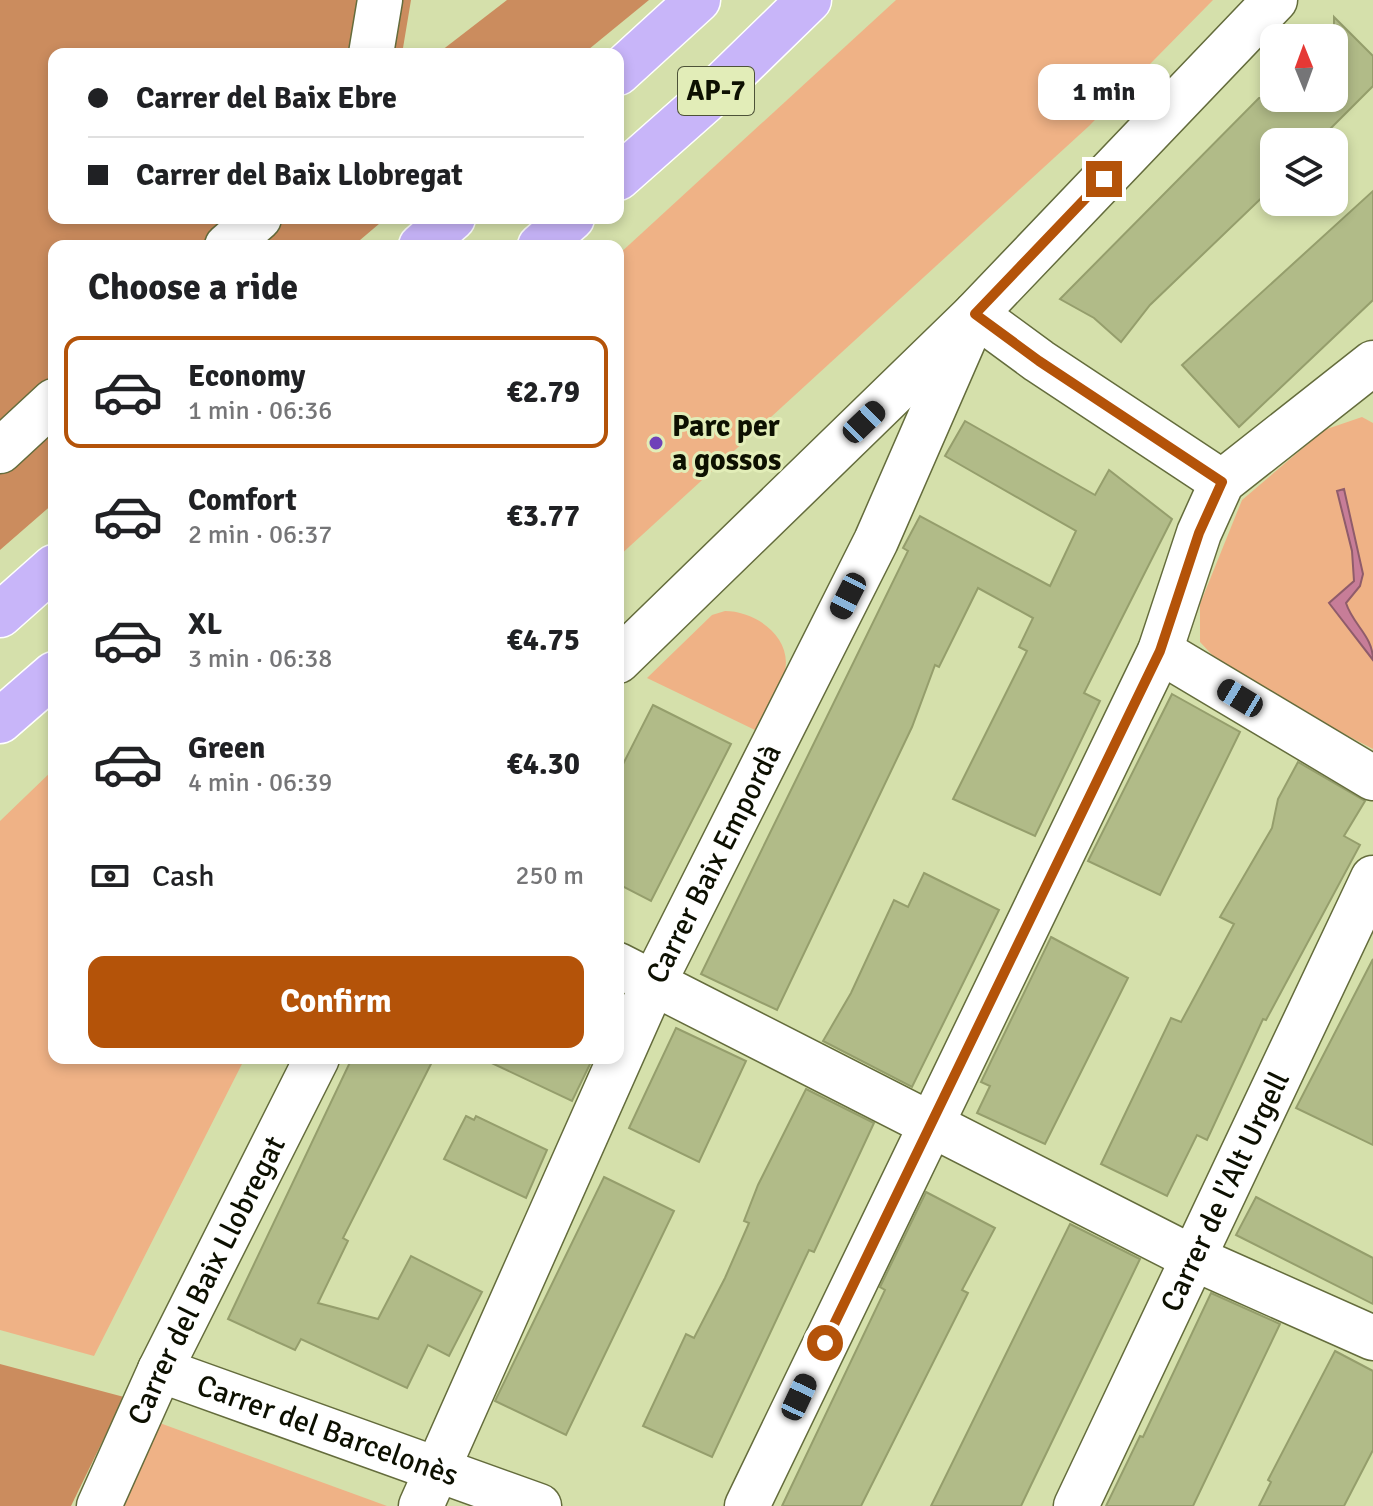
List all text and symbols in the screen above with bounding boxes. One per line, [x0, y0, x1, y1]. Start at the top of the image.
north arrow [1260, 24, 1348, 112]
map controls [1260, 24, 1348, 216]
callout: 1 min [1038, 63, 1170, 119]
road number: AP-7 [678, 67, 754, 115]
text: 1 min [1073, 76, 1135, 108]
text: Carrer del Baix Ebre [136, 80, 397, 117]
button: layers [1260, 128, 1348, 216]
text: Carrer del Baix Llobregat [136, 157, 463, 194]
route end [1086, 161, 1122, 197]
text: Choose a ride [88, 265, 298, 310]
icon: car [92, 356, 164, 428]
text: Economy [188, 358, 305, 395]
text: €2.79 [507, 374, 580, 411]
text: 1 min · 06:36 [188, 395, 332, 427]
car [838, 397, 890, 447]
place label: Parc per a gossos [672, 408, 781, 479]
marker: Parc per a gossos [647, 434, 665, 452]
icon: car [92, 480, 164, 552]
text: Comfort [188, 482, 297, 519]
text: €3.77 [507, 498, 580, 535]
text: 2 min · 06:37 [188, 519, 332, 551]
car [826, 569, 870, 623]
icon: car [92, 604, 164, 676]
text: XL [188, 606, 222, 643]
text: €4.75 [507, 622, 580, 659]
text: 3 min · 06:38 [188, 643, 332, 675]
car [1213, 675, 1267, 721]
icon: car [92, 728, 164, 800]
text: Green [188, 730, 265, 767]
street label: Carrer Baix Empordà [638, 738, 789, 990]
text: €4.30 [507, 746, 580, 783]
text: 4 min · 06:39 [188, 767, 332, 799]
icon: cash [88, 854, 132, 898]
text: Cash [152, 858, 215, 895]
text: 250 m [515, 860, 584, 892]
button: Confirm [88, 956, 584, 1048]
street label: Carrer de l'Alt Urgell [1152, 1065, 1297, 1318]
street label: Carrer del Baix Llobregat [119, 1130, 293, 1430]
route start [807, 1325, 843, 1361]
street label: Carrer del Barcelonès [192, 1366, 463, 1494]
car [778, 1370, 820, 1424]

